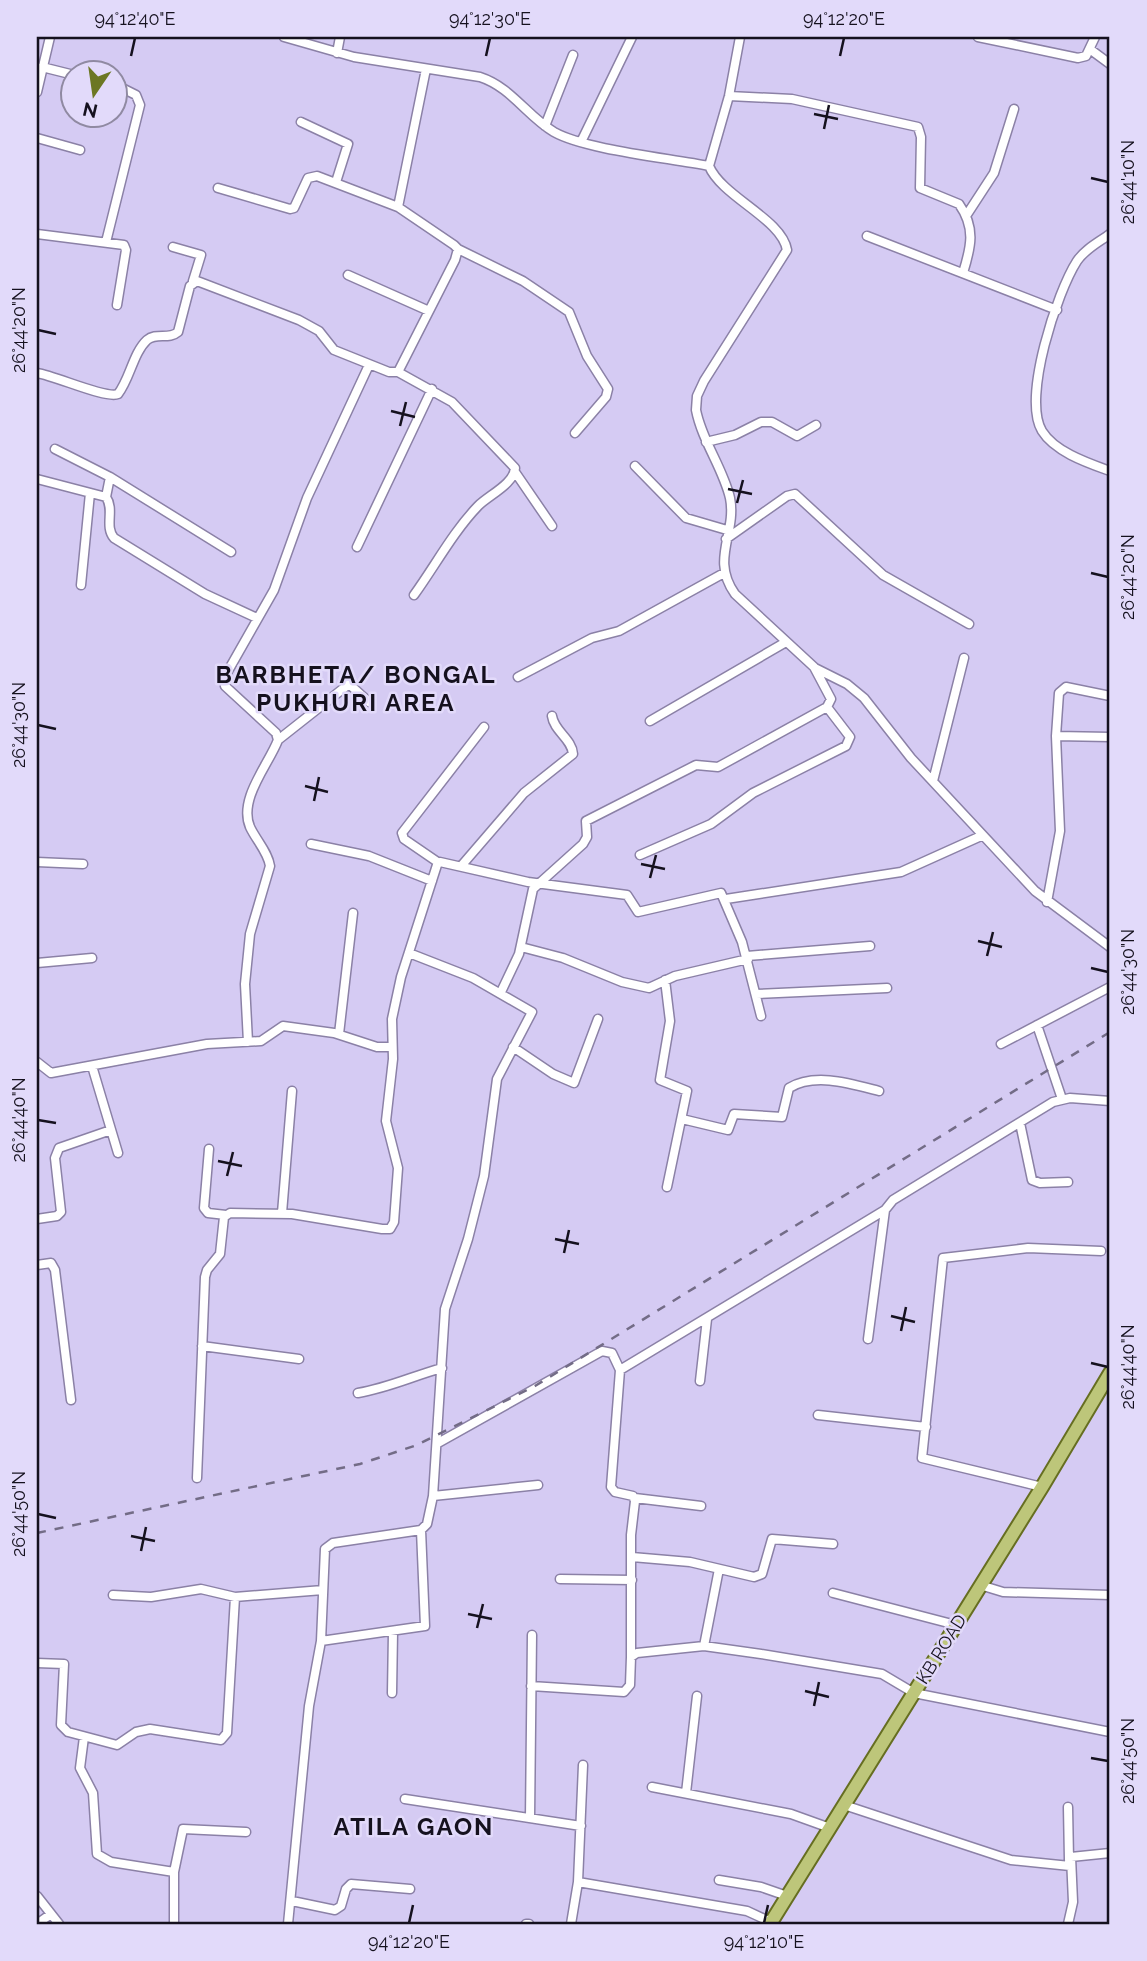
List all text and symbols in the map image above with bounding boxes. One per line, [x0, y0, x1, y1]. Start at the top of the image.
text: 94°12'40"E [94, 8, 176, 29]
text: 94°12'30"E [449, 8, 531, 29]
text: 94°12'20"E [803, 8, 885, 29]
north arrow [60, 60, 130, 130]
text: N [81, 98, 100, 123]
text: 26°44'10"N [1117, 140, 1138, 224]
text: 26°44'20"N [8, 287, 29, 373]
text: 26°44'20"N [1117, 534, 1138, 620]
district label: BARBHETA/ BONGAL PUKHURI AREA [215, 660, 497, 717]
text: 26°44'30"N [8, 682, 29, 768]
text: 26°44'30"N [1117, 929, 1138, 1015]
text: 26°44'40"N [8, 1077, 29, 1163]
text: 26°44'40"N [1117, 1324, 1138, 1410]
text: 26°44'50"N [8, 1471, 29, 1557]
street label: KB ROAD [911, 1610, 971, 1688]
text: 26°44'50"N [1117, 1718, 1138, 1804]
district label: ATILA GAON [334, 1812, 494, 1841]
text: 94°12'20"E [368, 1931, 450, 1952]
text: 94°12'10"E [724, 1931, 804, 1952]

